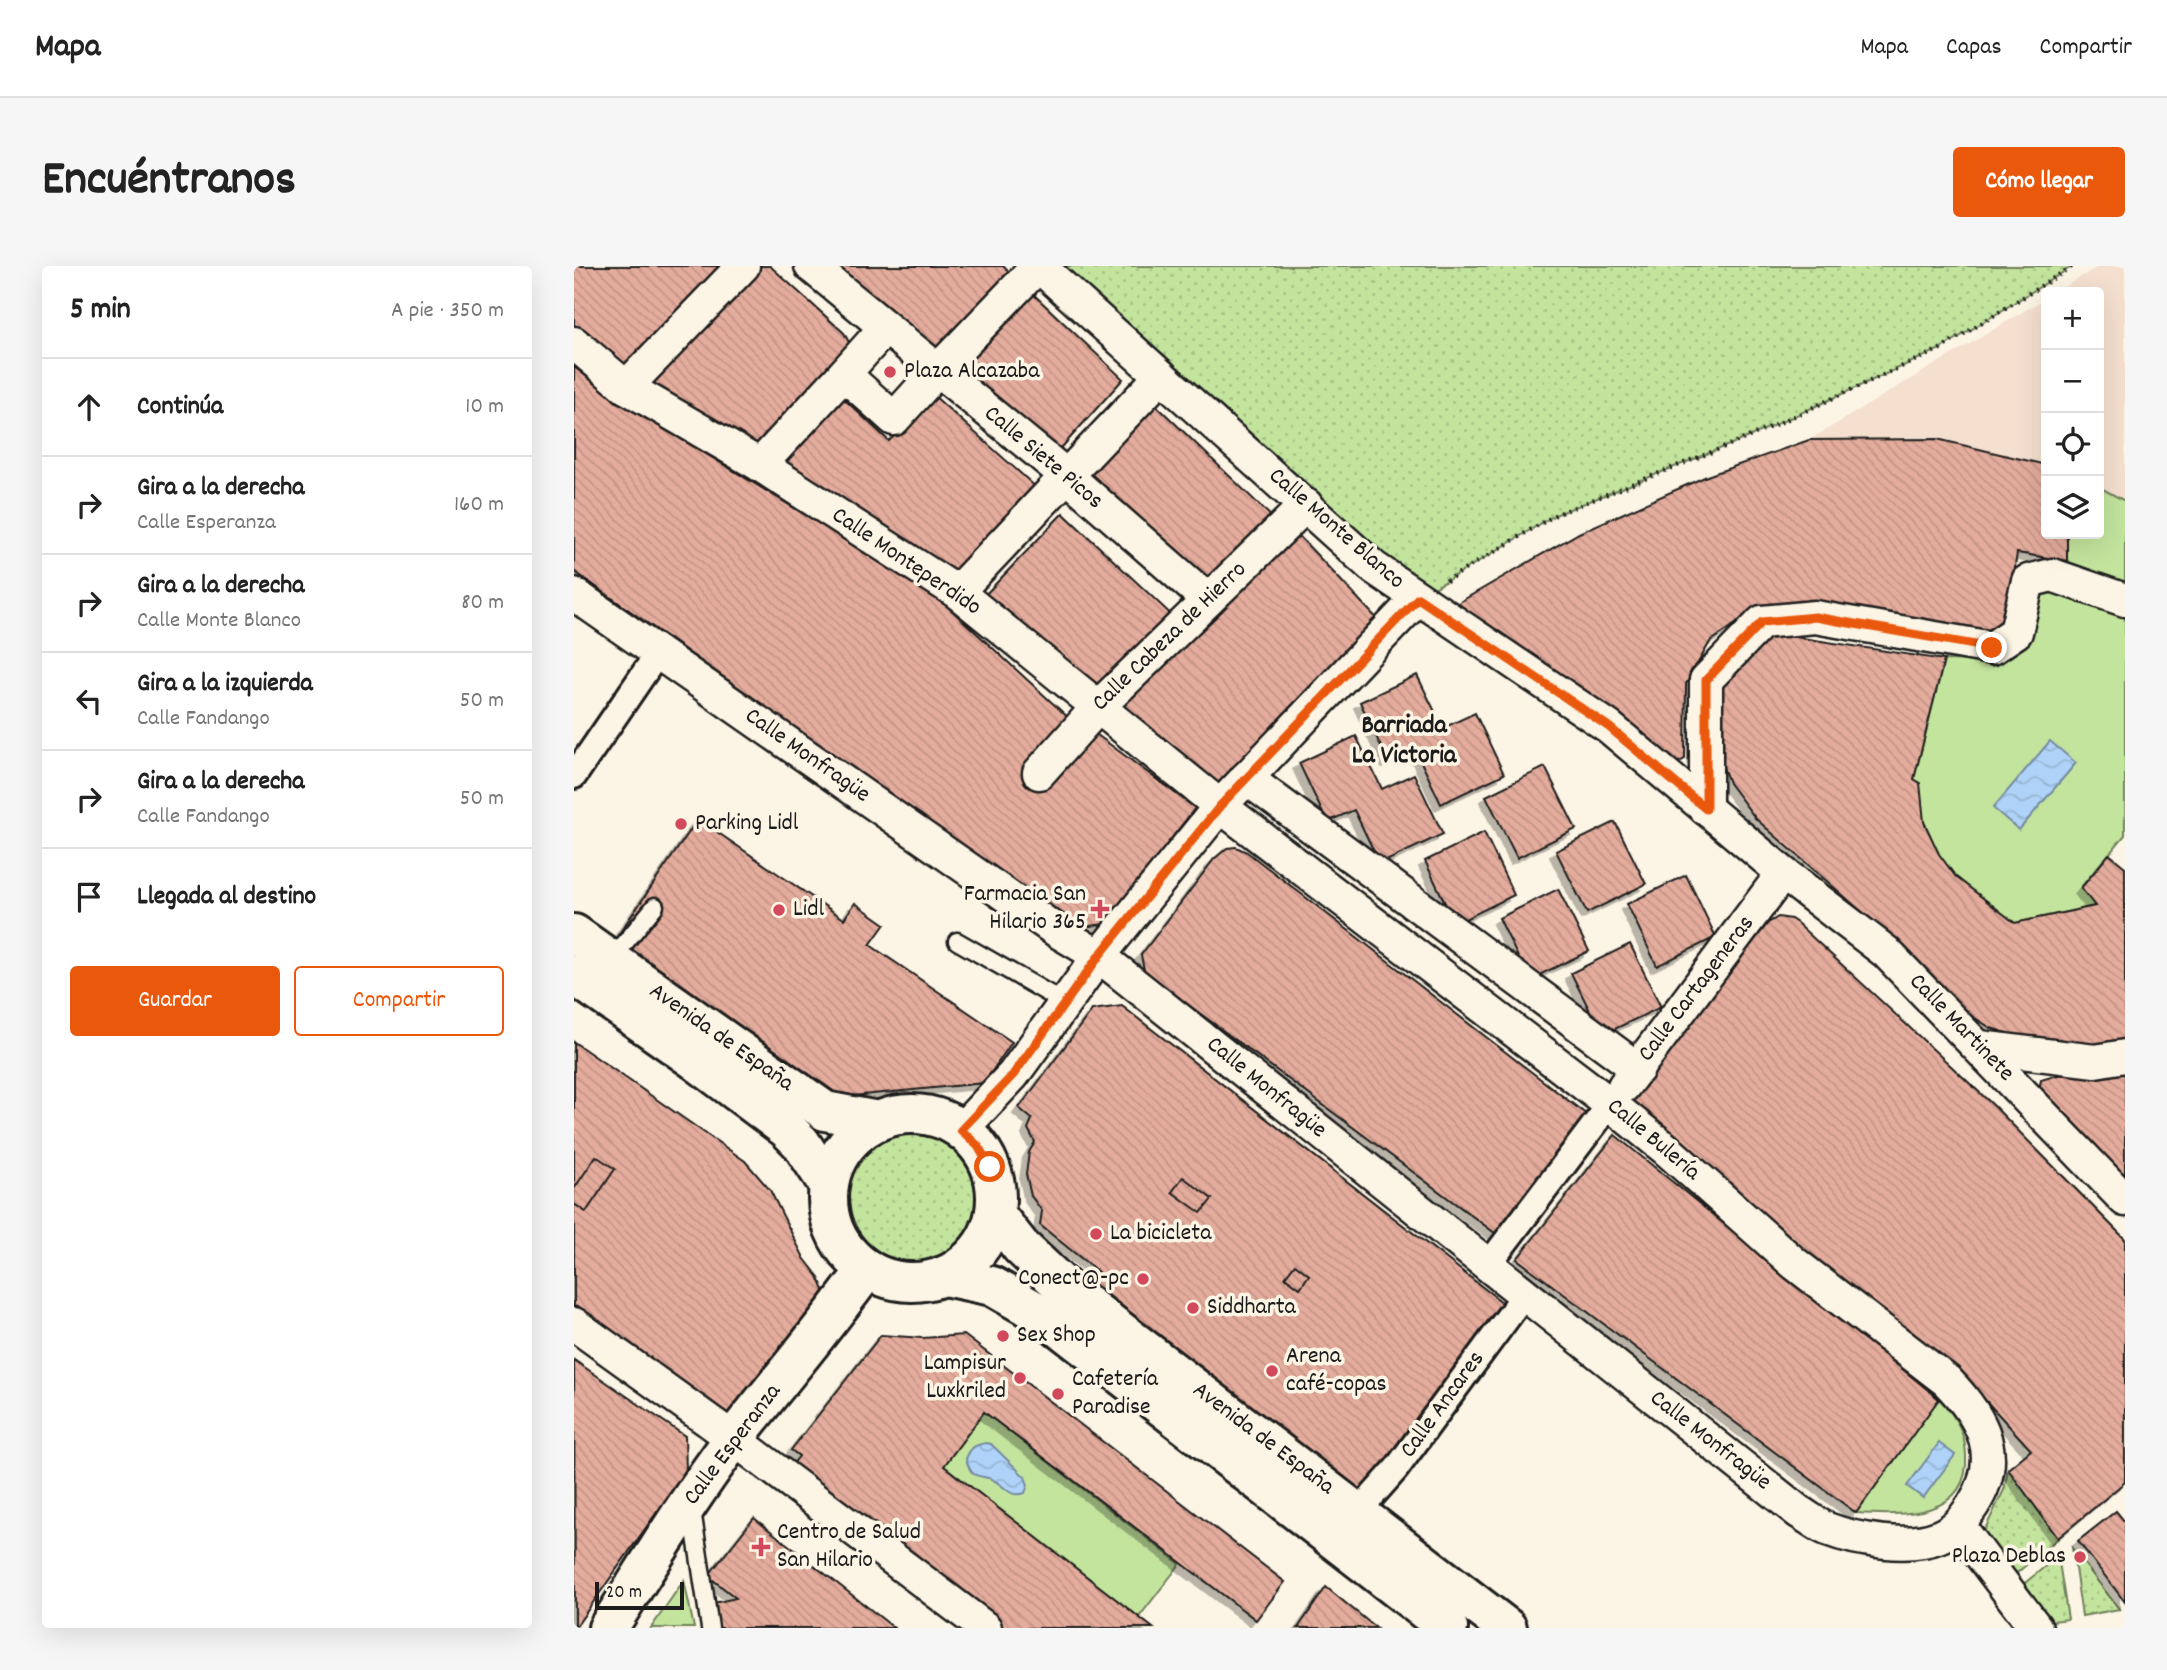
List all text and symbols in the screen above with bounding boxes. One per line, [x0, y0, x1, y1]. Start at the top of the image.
text: Mapa [35, 25, 101, 72]
text: Mapa [1860, 31, 1908, 65]
text: Capas [1946, 31, 2002, 65]
text: Compartir [2040, 31, 2132, 65]
text: Encuéntranos [42, 147, 296, 217]
button: Cómo llegar [1953, 147, 2125, 217]
map controls [2041, 287, 2104, 539]
button: + [2041, 287, 2104, 350]
text: 5 min [70, 290, 131, 333]
text: A pie · 350 m [391, 295, 504, 328]
button: − [2041, 350, 2104, 413]
place label: Plaza Alcazaba [904, 355, 1040, 389]
marker: Plaza Alcazaba [882, 364, 898, 380]
icon: ahead [70, 388, 108, 426]
text: Continúa [137, 389, 223, 426]
text: 10 m [465, 391, 504, 424]
street label: Calle Siete Picos [976, 398, 1110, 518]
button: locate [2041, 413, 2104, 476]
street label: Calle Monte Blanco [1260, 460, 1412, 598]
text: Gira a la derecha [137, 470, 304, 507]
button: layers [2041, 476, 2104, 539]
icon: right [70, 486, 108, 524]
text: 160 m [454, 489, 504, 522]
street label: Calle Monteperdido [824, 499, 988, 625]
text: Calle Esperanza [137, 507, 276, 540]
street label: Calle Cabeza de Hierro [1085, 554, 1255, 720]
text: Gira a la derecha [137, 568, 304, 605]
icon: right [70, 584, 108, 622]
text: 80 m [461, 587, 504, 620]
text: Calle Monte Blanco [137, 605, 301, 638]
route end [1976, 632, 2007, 663]
text: Gira a la izquierda [137, 666, 313, 703]
icon: left [70, 682, 108, 720]
text: 50 m [460, 685, 504, 718]
street label: Calle Monfragüe [737, 700, 877, 812]
text: Calle Fandango [137, 703, 270, 736]
district label: Barriada La Victoria [1352, 708, 1457, 775]
text: Gira a la derecha [137, 764, 304, 801]
icon: right [70, 780, 108, 818]
text: 50 m [460, 783, 504, 816]
text: Calle Fandango [137, 801, 270, 834]
place label: Parking Lidl [695, 807, 799, 841]
marker: Parking Lidl [673, 816, 689, 832]
icon: arrive [70, 878, 108, 916]
place label: Farmacia San Hilario 365 [964, 878, 1086, 940]
text: Llegada al destino [137, 879, 316, 916]
place label: Lidl [793, 893, 824, 927]
marker: Farmacia San Hilario 365 [1092, 901, 1108, 917]
marker: Lidl [771, 902, 787, 918]
street label: Calle Cartageneras [1631, 909, 1763, 1069]
button: Guardar [70, 966, 280, 1036]
button: Compartir [294, 966, 504, 1036]
street label: Calle Martinete [1900, 966, 2022, 1090]
street label: Avenida de España [642, 975, 801, 1101]
street label: Calle Monfragüe [1198, 1029, 1334, 1147]
street label: Calle Bulería [1599, 1091, 1708, 1190]
route start [974, 1151, 1005, 1182]
place label: La bicicleta [1110, 1217, 1212, 1251]
marker: La bicicleta [1088, 1226, 1104, 1242]
place label: Conect@-pc [1018, 1262, 1129, 1296]
marker: Conect@-pc [1135, 1271, 1151, 1287]
place label: Siddharta [1207, 1291, 1296, 1325]
marker: Siddharta [1185, 1300, 1201, 1316]
place label: Sex Shop [1017, 1319, 1096, 1353]
marker: Sex Shop [995, 1328, 1011, 1344]
place label: Arena café-copas [1286, 1340, 1387, 1402]
street label: Calle Ancares [1392, 1344, 1494, 1466]
place label: Lampisur Luxkriled [924, 1347, 1006, 1409]
place label: Cafetería Paradise [1072, 1363, 1159, 1425]
marker: Arena café-copas [1264, 1363, 1280, 1379]
marker: Lampisur Luxkriled [1012, 1370, 1028, 1386]
street label: Avenida de España [1185, 1374, 1342, 1504]
street label: Calle Esperanza [676, 1376, 791, 1513]
street label: Calle Monfragüe [1642, 1383, 1778, 1499]
marker: Cafetería Paradise [1050, 1386, 1066, 1402]
place label: Centro de Salud San Hilario [777, 1516, 921, 1578]
marker: Centro de Salud San Hilario [751, 1537, 771, 1557]
place label: Plaza Deblas [1952, 1540, 2066, 1574]
marker: Plaza Deblas [2072, 1549, 2088, 1565]
scale bar [595, 1579, 684, 1611]
text: 20 m [606, 1580, 642, 1607]

